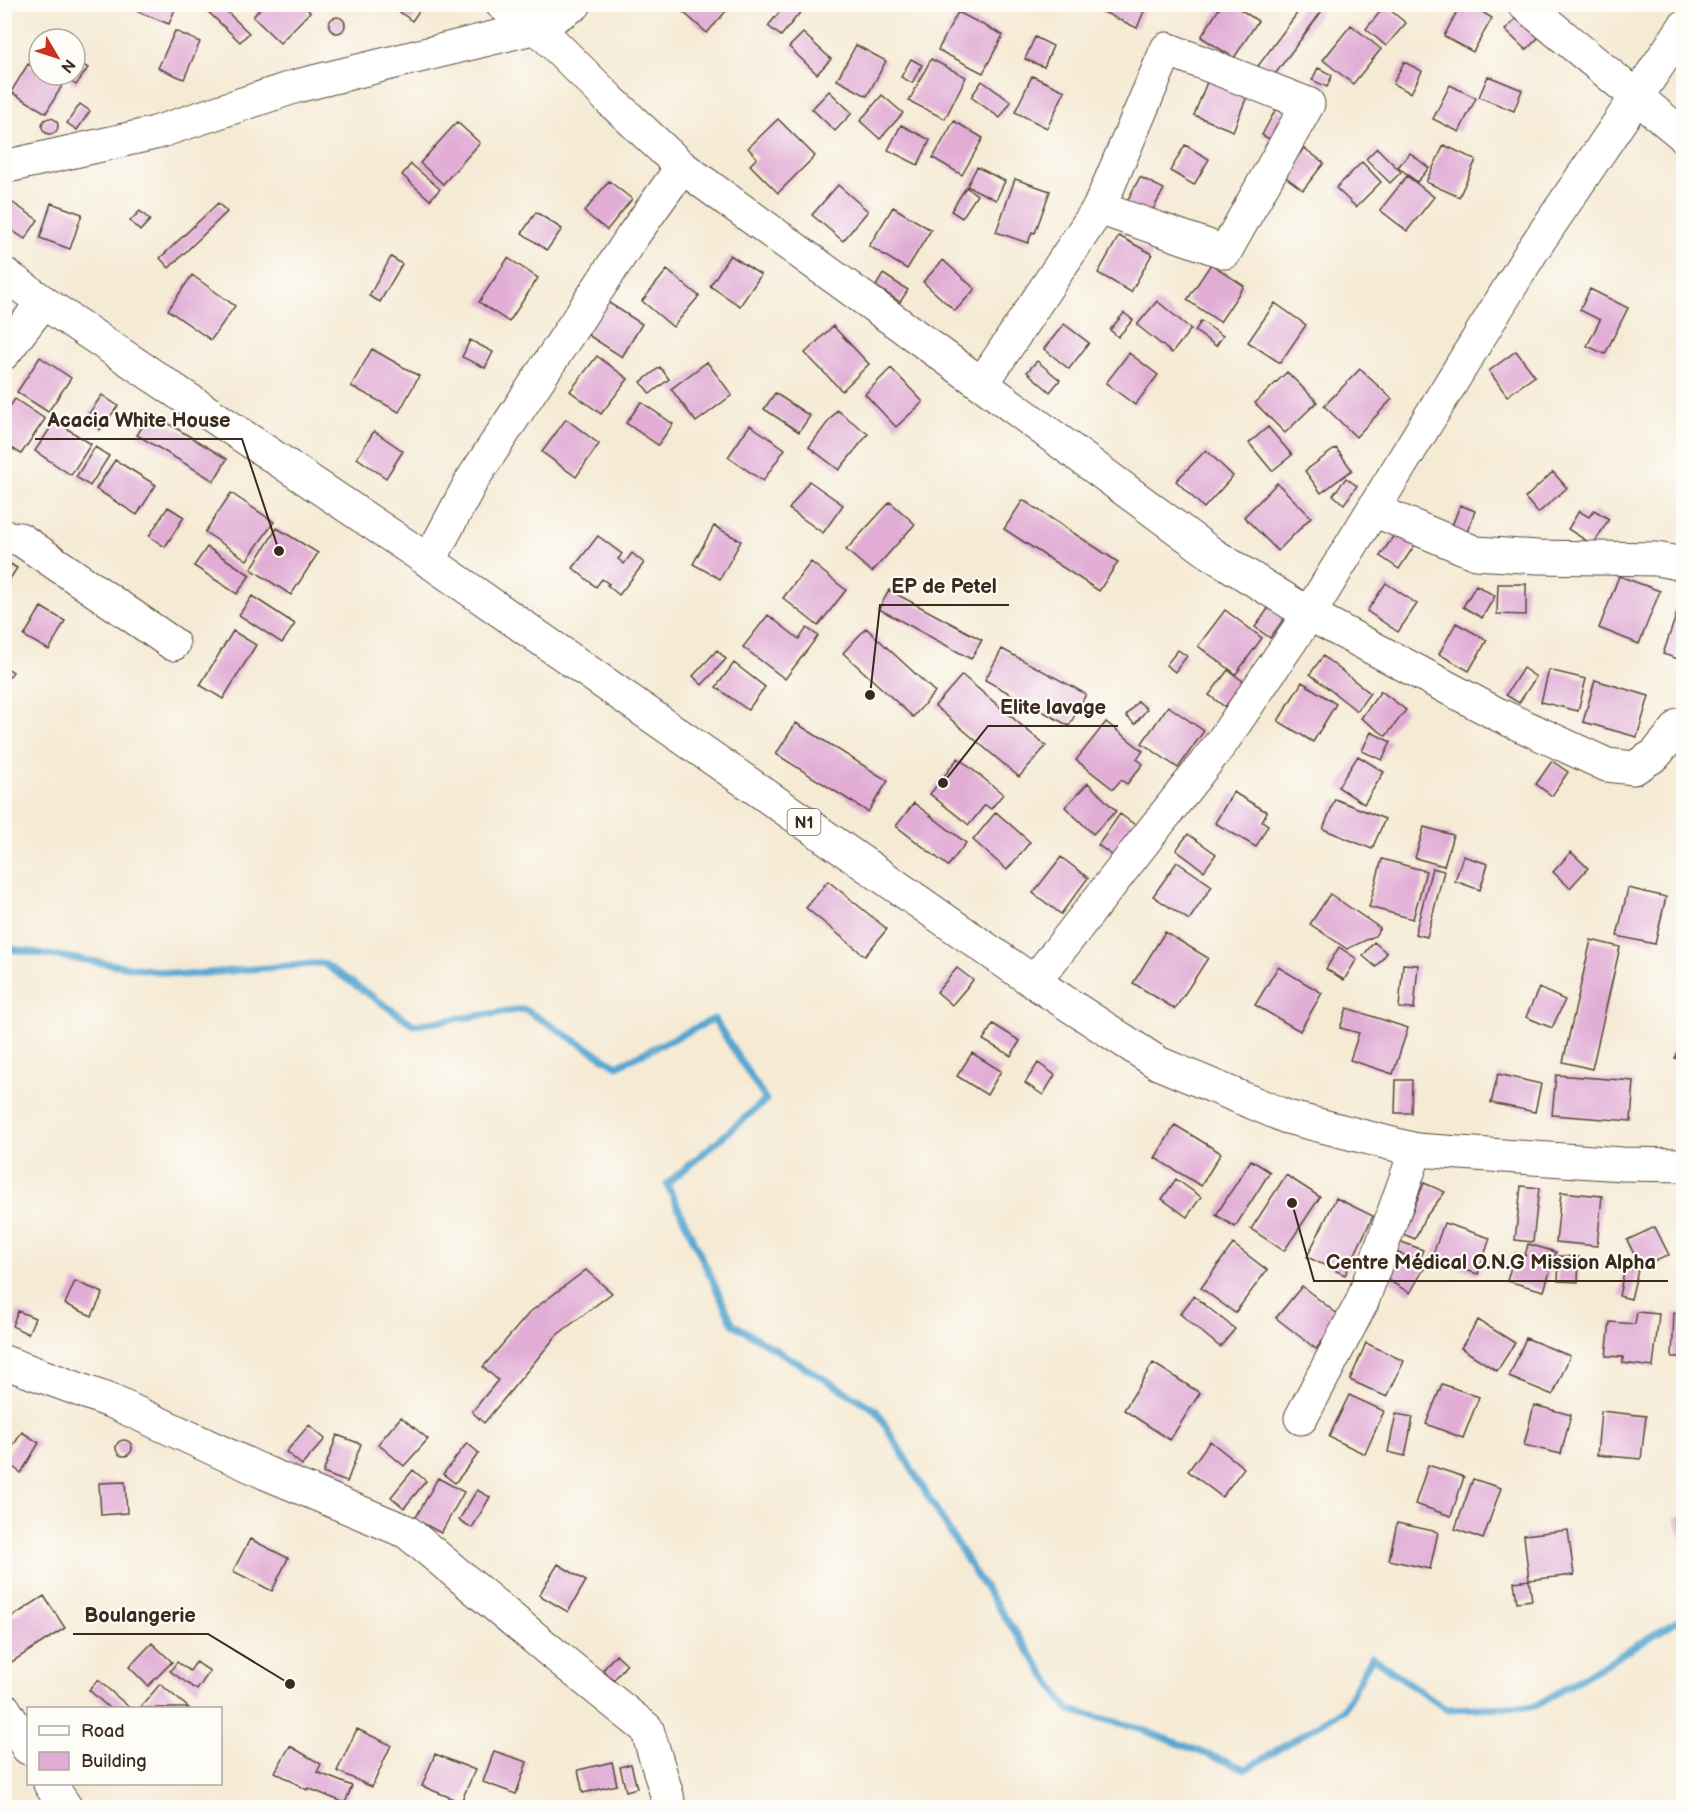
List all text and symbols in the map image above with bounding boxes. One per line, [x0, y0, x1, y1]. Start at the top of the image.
north arrow [27, 27, 87, 87]
text: N [56, 55, 79, 76]
callout: Acacia White House [35, 401, 242, 439]
text: Acacia White House [47, 409, 231, 433]
callout: EP de Petel [880, 567, 1009, 605]
text: EP de Petel [891, 575, 997, 599]
callout: Elite lavage [988, 688, 1118, 726]
text: Elite lavage [1000, 696, 1106, 720]
road number: N1 [788, 809, 820, 835]
callout: Centre Médical O.N.G Mission Alpha [1314, 1243, 1668, 1281]
text: Centre Médical O.N.G Mission Alpha [1326, 1251, 1656, 1275]
callout: Boulangerie [73, 1596, 208, 1634]
text: Boulangerie [84, 1604, 196, 1628]
legend [27, 1707, 222, 1785]
text: Road [81, 1721, 125, 1742]
text: Building [81, 1751, 147, 1772]

